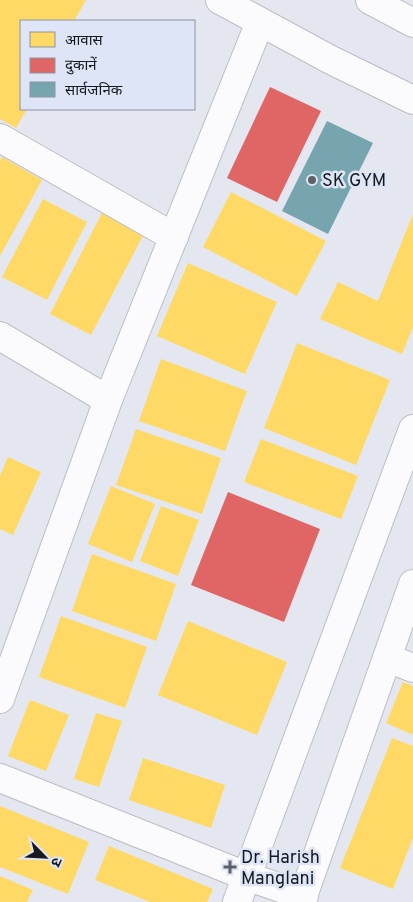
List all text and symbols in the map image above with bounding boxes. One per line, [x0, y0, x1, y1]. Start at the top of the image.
legend [20, 20, 195, 110]
text: आवास [65, 32, 104, 51]
text: दुकानें [65, 56, 97, 76]
text: सार्वजनिक [65, 81, 123, 101]
place label: SK GYM [322, 170, 386, 193]
marker: SK GYM [306, 174, 318, 186]
north arrow [20, 832, 70, 882]
place label: Dr. Harish Manglani [241, 847, 320, 891]
text: उ [46, 854, 65, 870]
marker: Dr. Harish Manglani [223, 860, 237, 874]

